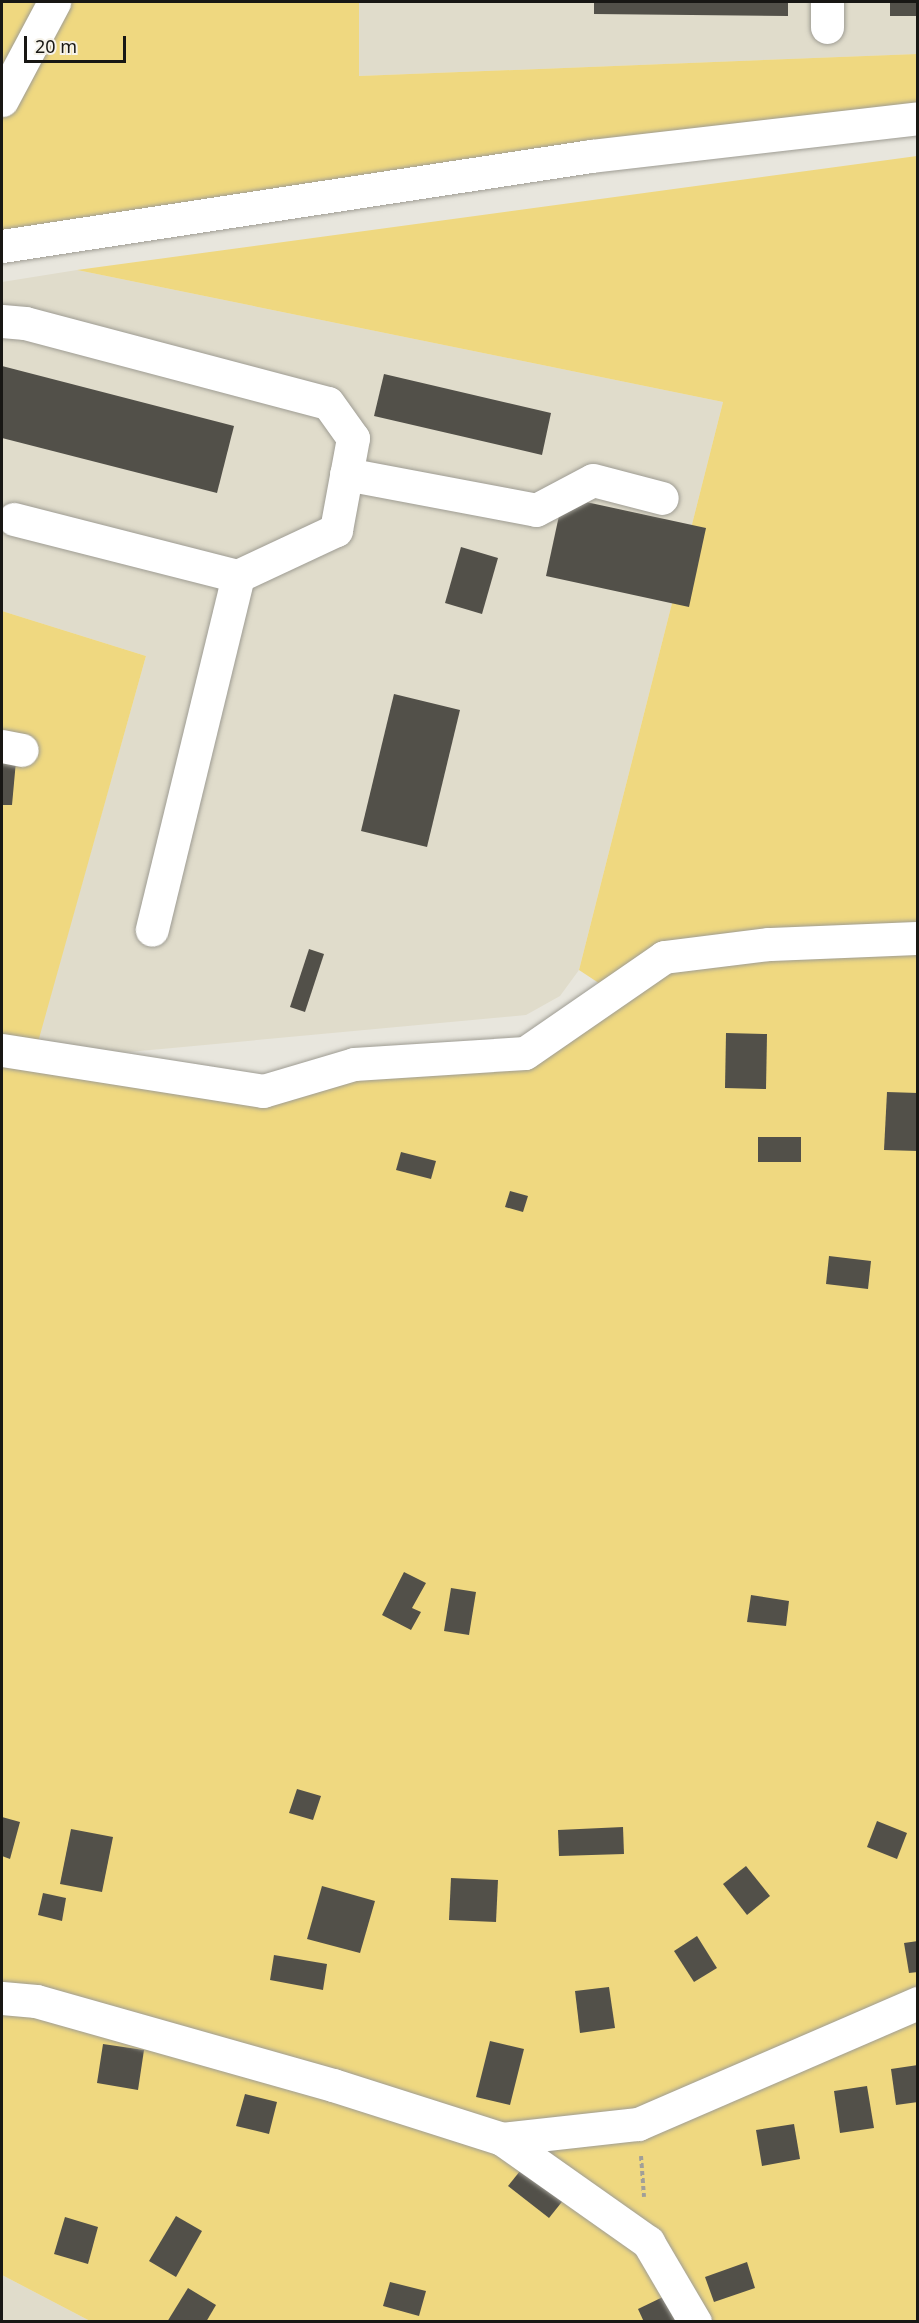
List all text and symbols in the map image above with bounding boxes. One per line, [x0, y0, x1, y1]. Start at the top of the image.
scale bar [27, 24, 129, 62]
text: 20 m [35, 34, 77, 58]

